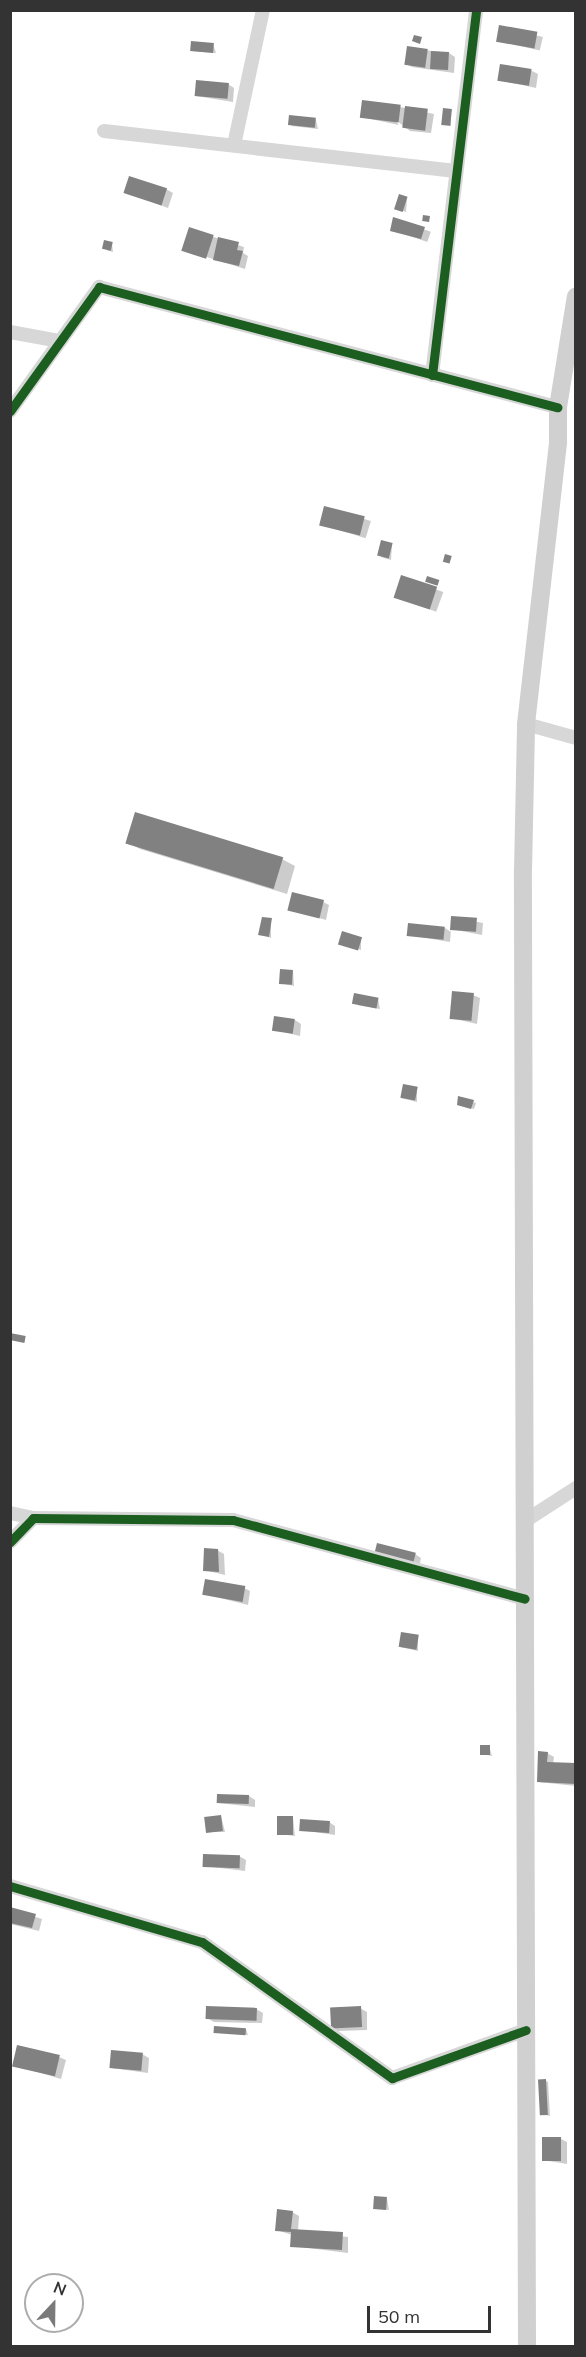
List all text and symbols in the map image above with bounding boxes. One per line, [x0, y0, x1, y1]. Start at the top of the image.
north arrow [24, 2273, 84, 2333]
text: N [51, 2277, 69, 2300]
scale bar [370, 2294, 494, 2332]
text: 50 m [378, 2305, 420, 2328]

